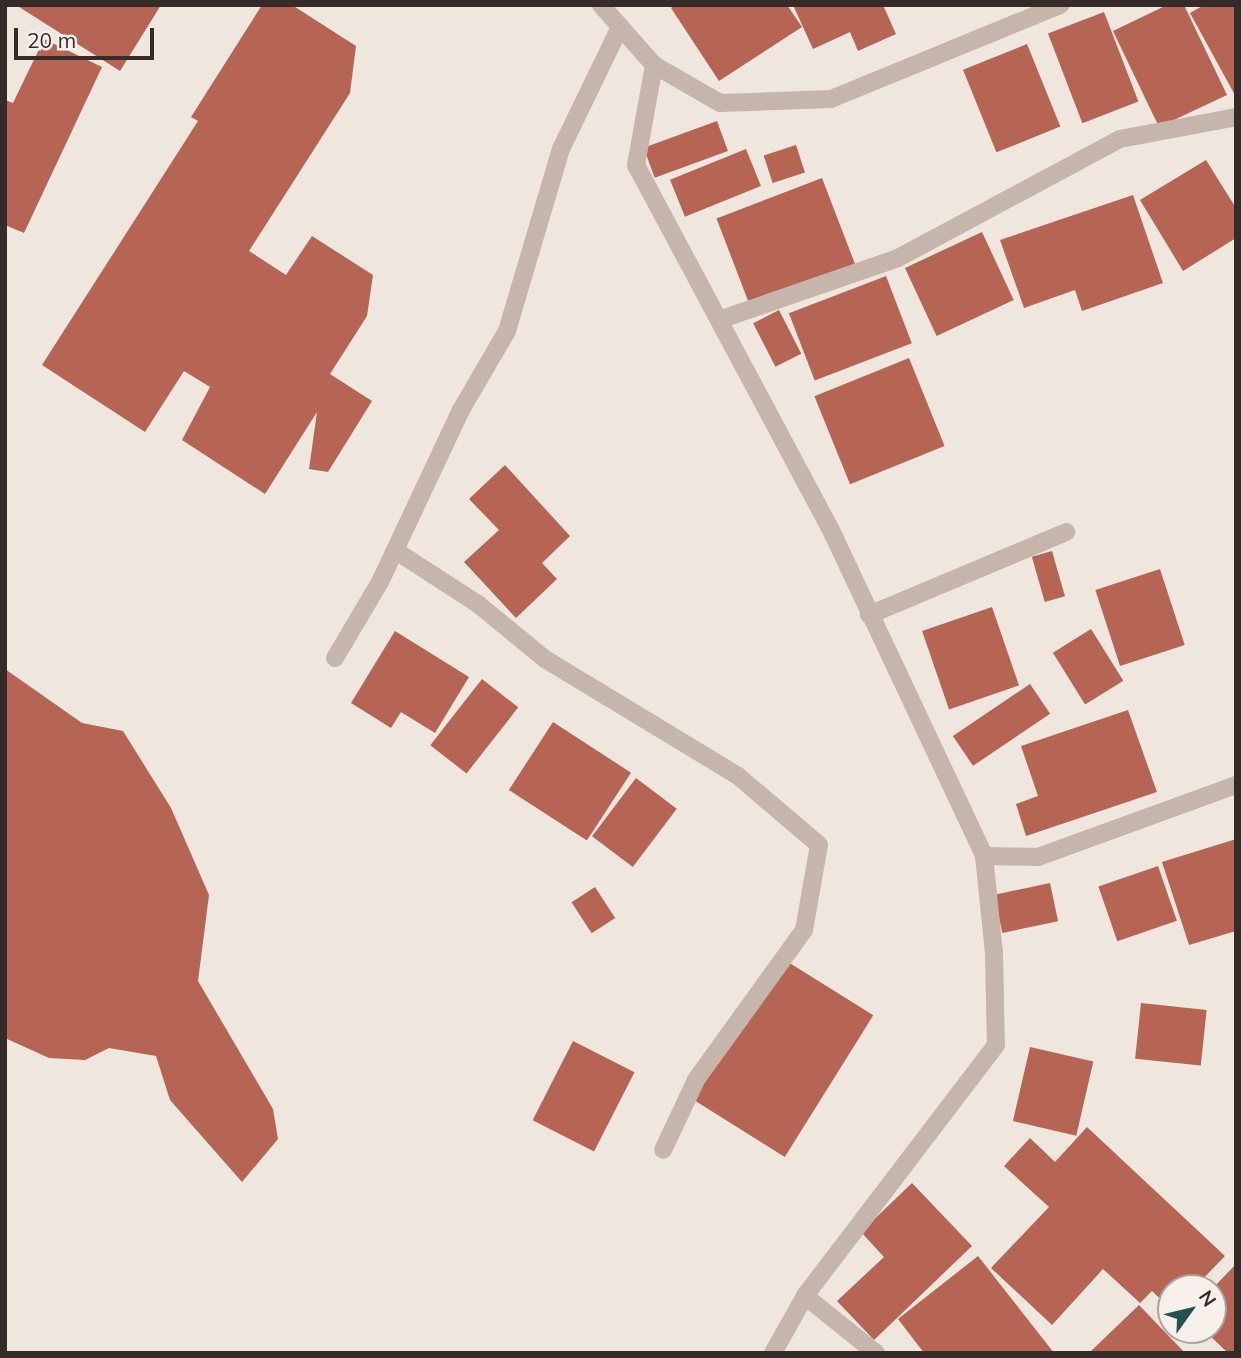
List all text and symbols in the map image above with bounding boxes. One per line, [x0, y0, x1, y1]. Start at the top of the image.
scale bar [18, 14, 158, 58]
text: 20 m [27, 27, 76, 53]
north arrow [1157, 1274, 1227, 1344]
text: N [1194, 1286, 1222, 1311]

